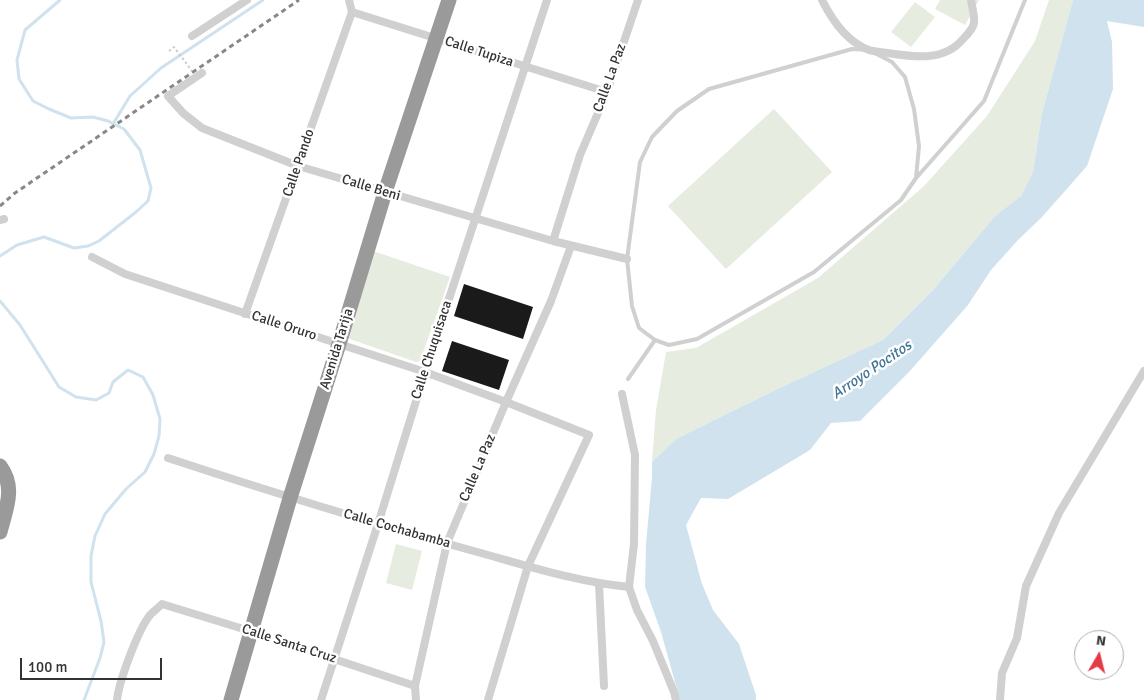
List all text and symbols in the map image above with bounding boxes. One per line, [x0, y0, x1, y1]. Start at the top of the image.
street label: Calle Tupiza [442, 33, 516, 71]
street label: Calle La Paz [590, 41, 630, 115]
street label: Calle Pando [280, 127, 318, 199]
street label: Calle Beni [340, 171, 402, 205]
street label: Calle Chuquisaca [408, 298, 456, 402]
street label: Avenida Tarija [317, 307, 357, 391]
street label: Calle Oruro [249, 308, 319, 344]
water label: Arroyo Pocitos [829, 337, 915, 403]
street label: Calle La Paz [456, 432, 500, 504]
street label: Calle Cochabamba [342, 506, 452, 552]
street label: Calle Santa Cruz [240, 621, 338, 667]
north arrow [1074, 630, 1124, 680]
text: N [1095, 632, 1107, 650]
scale bar [22, 648, 165, 680]
text: 100 m [28, 658, 68, 676]

